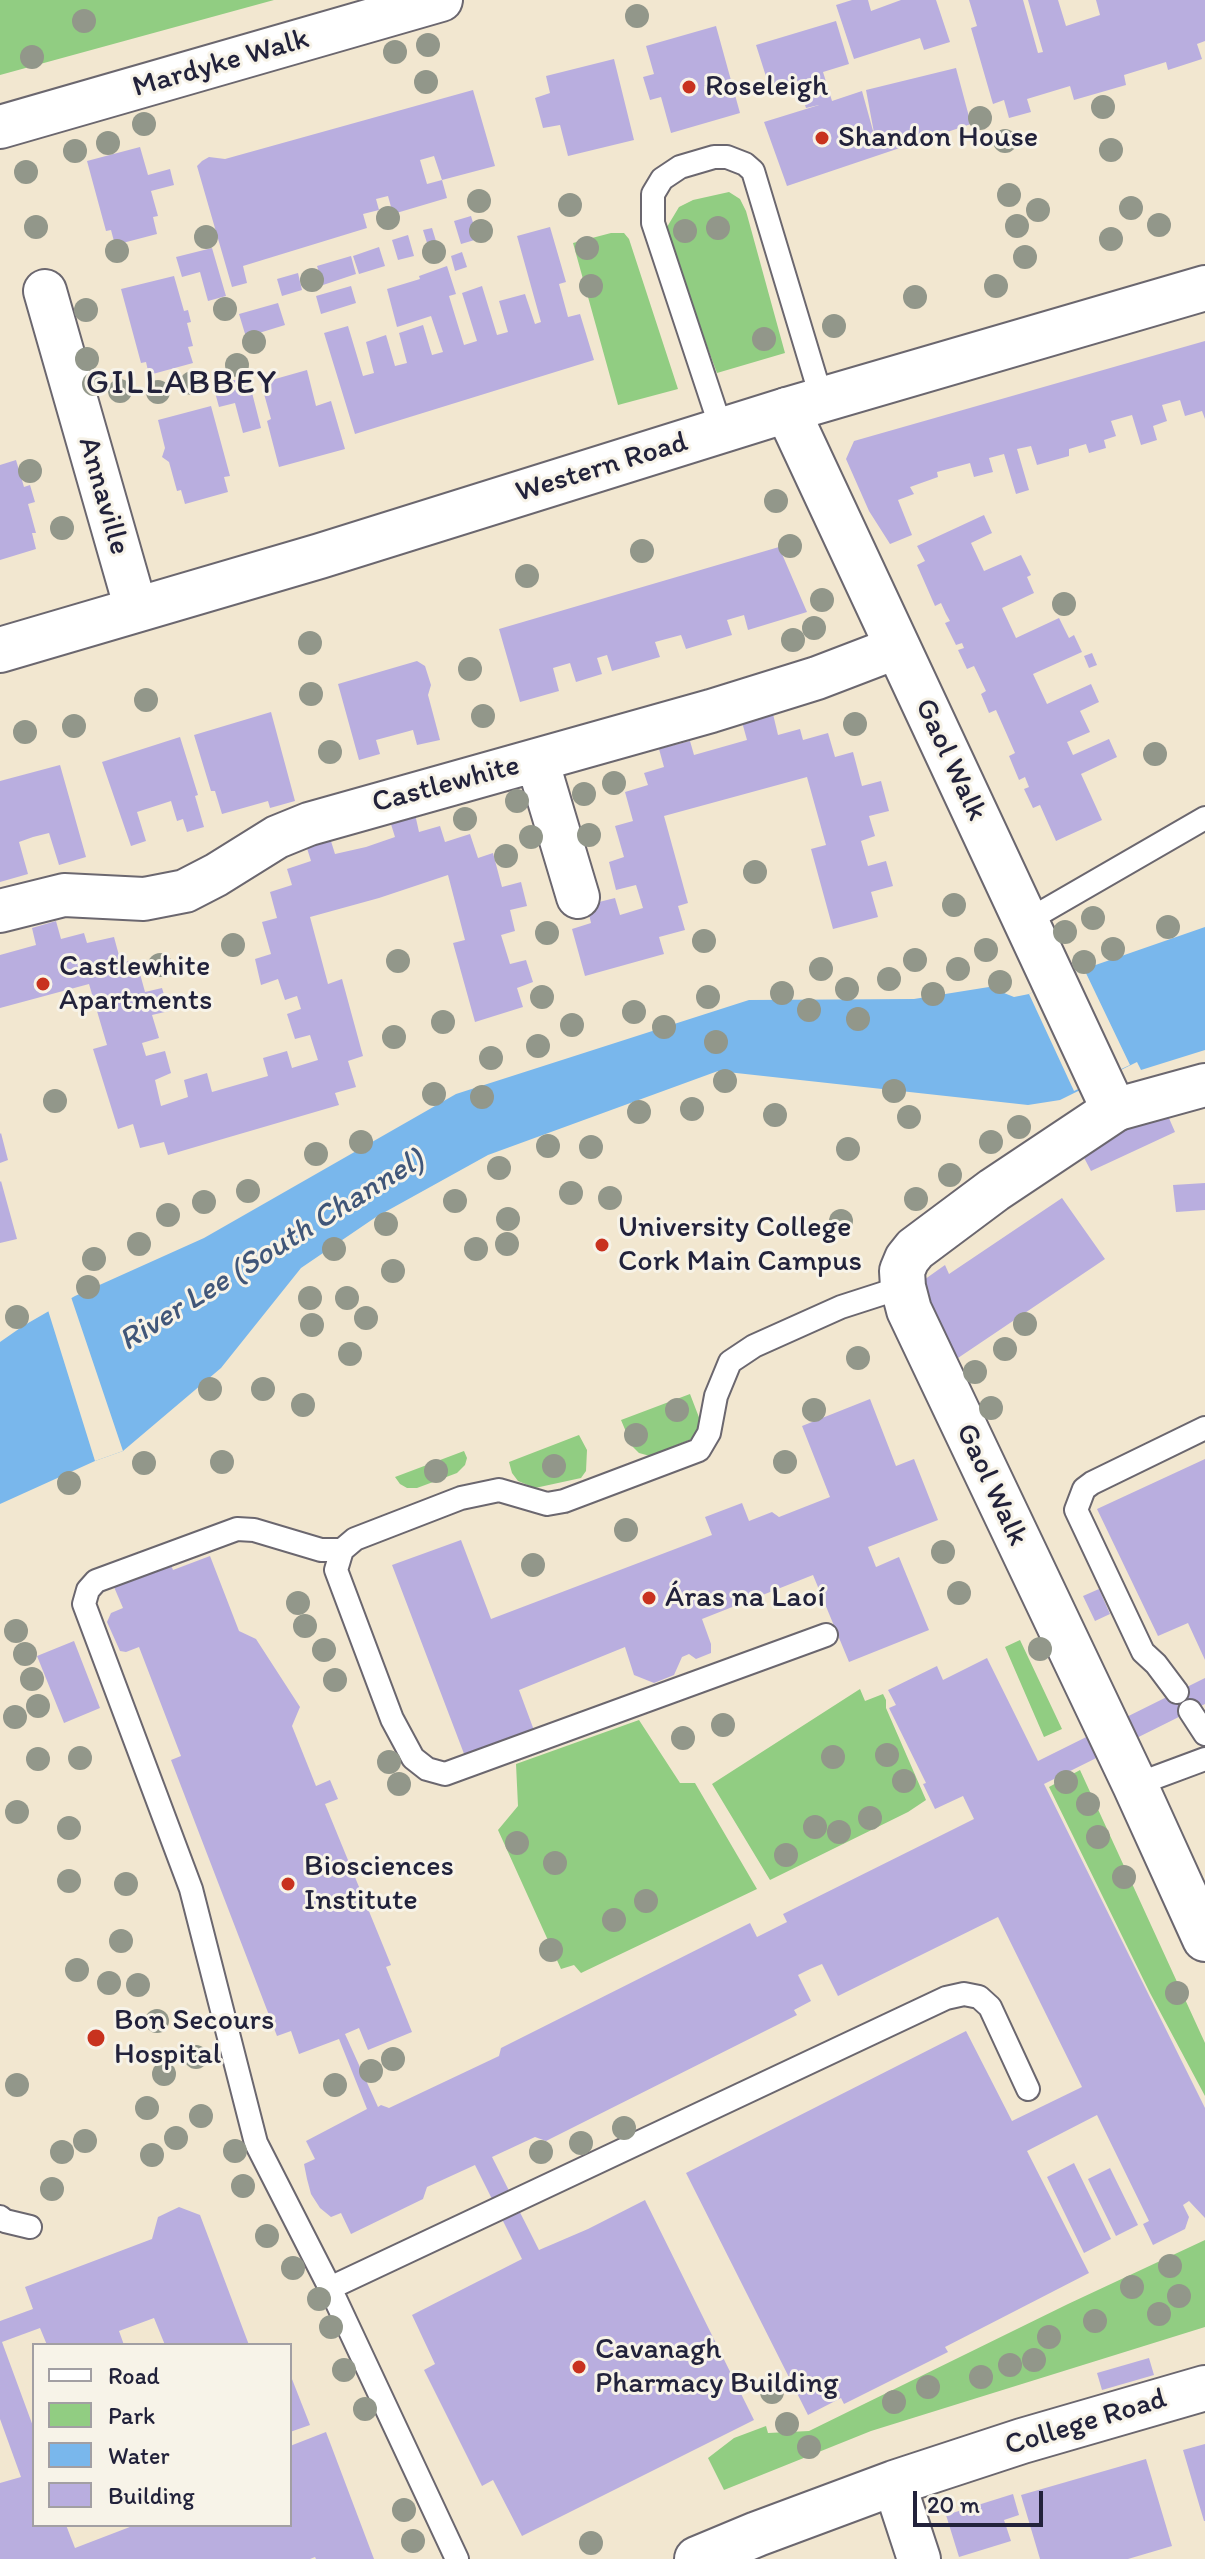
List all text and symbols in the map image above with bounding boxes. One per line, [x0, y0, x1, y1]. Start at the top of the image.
street label: Mardyke Walk [129, 22, 313, 106]
place label: Roseleigh [705, 69, 828, 105]
marker: Roseleigh [680, 78, 698, 96]
place label: Shandon House [838, 120, 1038, 156]
marker: Shandon House [813, 129, 831, 147]
district label: GILLABBEY [86, 364, 278, 404]
street label: Western Road [512, 425, 692, 511]
street label: Annaville [69, 433, 137, 559]
street label: Gaol Walk [906, 693, 994, 827]
street label: Castlewhite [368, 748, 524, 822]
place label: Castlewhite Apartments [59, 949, 212, 1020]
marker: Castlewhite Apartments [34, 975, 52, 993]
water label: River Lee (South Channel) [112, 1141, 432, 1361]
place label: University College Cork Main Campus [618, 1210, 862, 1280]
marker: University College Cork Main Campus [593, 1236, 611, 1254]
street label: Gaol Walk [947, 1418, 1035, 1552]
place label: Áras na Laoí [665, 1580, 825, 1616]
marker: Áras na Laoí [640, 1589, 658, 1607]
place label: Biosciences Institute [304, 1849, 454, 1920]
marker: Biosciences Institute [279, 1875, 297, 1893]
place label: Bon Secours Hospital [114, 2003, 274, 2074]
marker: Bon Secours Hospital [85, 2027, 107, 2049]
place label: Cavanagh Pharmacy Building [595, 2332, 838, 2402]
legend [32, 2343, 292, 2527]
marker: Cavanagh Pharmacy Building [570, 2358, 588, 2376]
text: Road [108, 2361, 160, 2390]
street label: College Road [1001, 2381, 1171, 2465]
text: Park [108, 2401, 155, 2430]
text: Water [108, 2441, 170, 2470]
scale bar [917, 2475, 1047, 2525]
text: Building [108, 2481, 195, 2510]
text: 20 m [927, 2490, 980, 2519]

